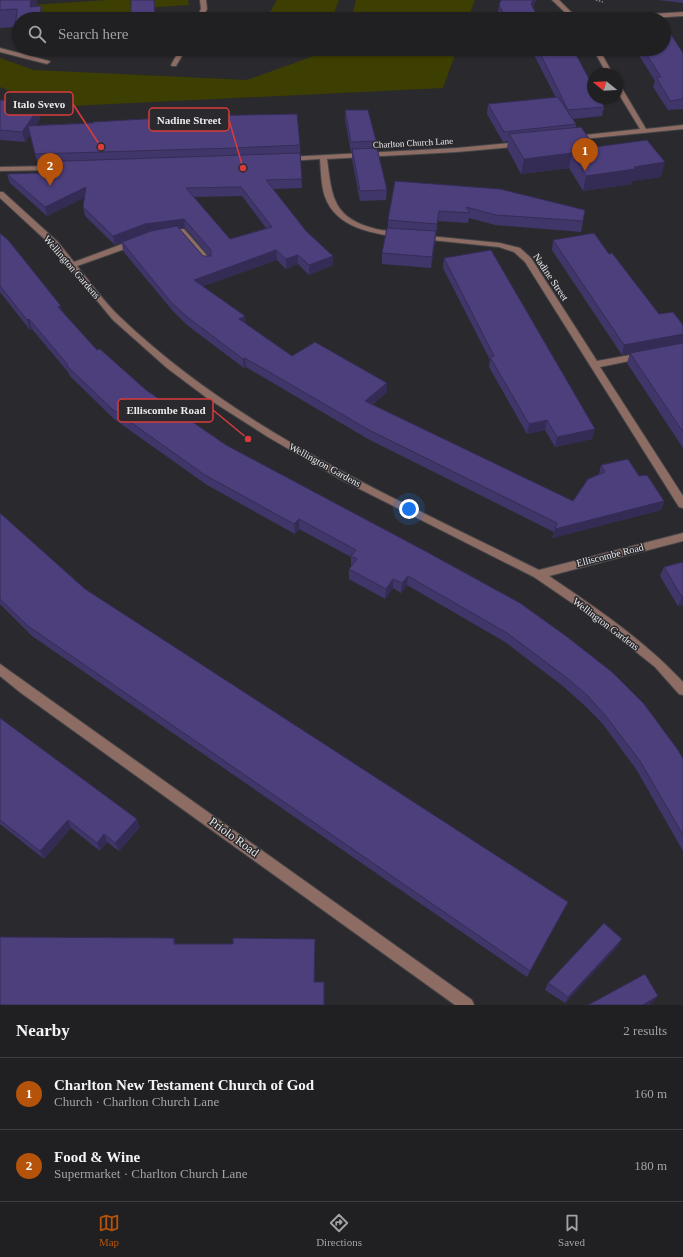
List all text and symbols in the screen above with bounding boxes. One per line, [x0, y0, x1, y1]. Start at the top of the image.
search box [12, 12, 671, 56]
icon: search [26, 23, 48, 45]
text: Search here [58, 26, 128, 42]
north arrow [587, 68, 623, 104]
callout: Italo Svevo [5, 92, 73, 115]
text: Italo Svevo [13, 98, 66, 110]
callout: Nadine Street [149, 108, 229, 131]
text: Nadine Street [157, 114, 221, 126]
street label: Charlton Church Lane [373, 136, 453, 150]
pin: 1 [572, 138, 598, 171]
pin: 2 [37, 153, 63, 186]
street label: Wellington Gardens [42, 233, 102, 301]
street label: Nadine Street [531, 251, 571, 303]
callout: Elliscombe Road [118, 399, 213, 422]
text: Elliscombe Road [126, 404, 206, 416]
street label: Wellington Gardens [287, 441, 363, 489]
your location [399, 499, 419, 519]
street label: Elliscombe Road [575, 541, 645, 569]
street label: Wellington Gardens [571, 596, 641, 653]
street label: Priolo Road [207, 814, 261, 860]
text: Nearby [16, 1021, 70, 1040]
text: 2 results [623, 1023, 667, 1038]
text: Charlton New Testament Church of God [54, 1077, 314, 1093]
text: 1 [26, 1086, 32, 1101]
text: 160 m [634, 1086, 667, 1101]
text: Church · Charlton Church Lane [54, 1094, 219, 1109]
text: Food & Wine [54, 1149, 140, 1165]
text: 2 [26, 1158, 32, 1173]
text: 180 m [634, 1158, 667, 1173]
text: Supermarket · Charlton Church Lane [54, 1166, 248, 1181]
tab: Map [98, 1212, 120, 1248]
tab: Directions [316, 1212, 362, 1248]
tab: Saved [558, 1212, 585, 1248]

